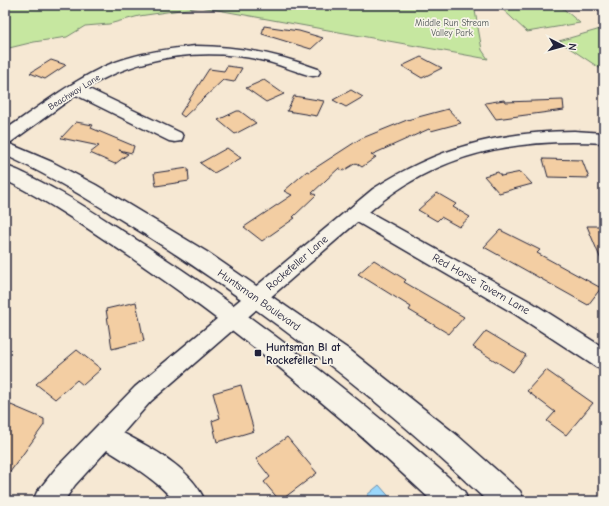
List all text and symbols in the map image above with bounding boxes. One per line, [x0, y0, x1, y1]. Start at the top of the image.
park label: Middle Run Stream Valley Park [415, 18, 489, 38]
north arrow [543, 26, 583, 66]
text: N [566, 43, 579, 51]
street label: Beachway Lane [46, 72, 102, 112]
street label: Rockefeller Lane [263, 232, 331, 293]
street label: Red Horse Tavern Lane [430, 251, 532, 317]
street label: Huntsman Boulevard [215, 267, 303, 334]
place label: Huntsman Bl at Rockefeller Ln [266, 341, 341, 367]
marker: Huntsman Bl at Rockefeller Ln [253, 348, 263, 358]

